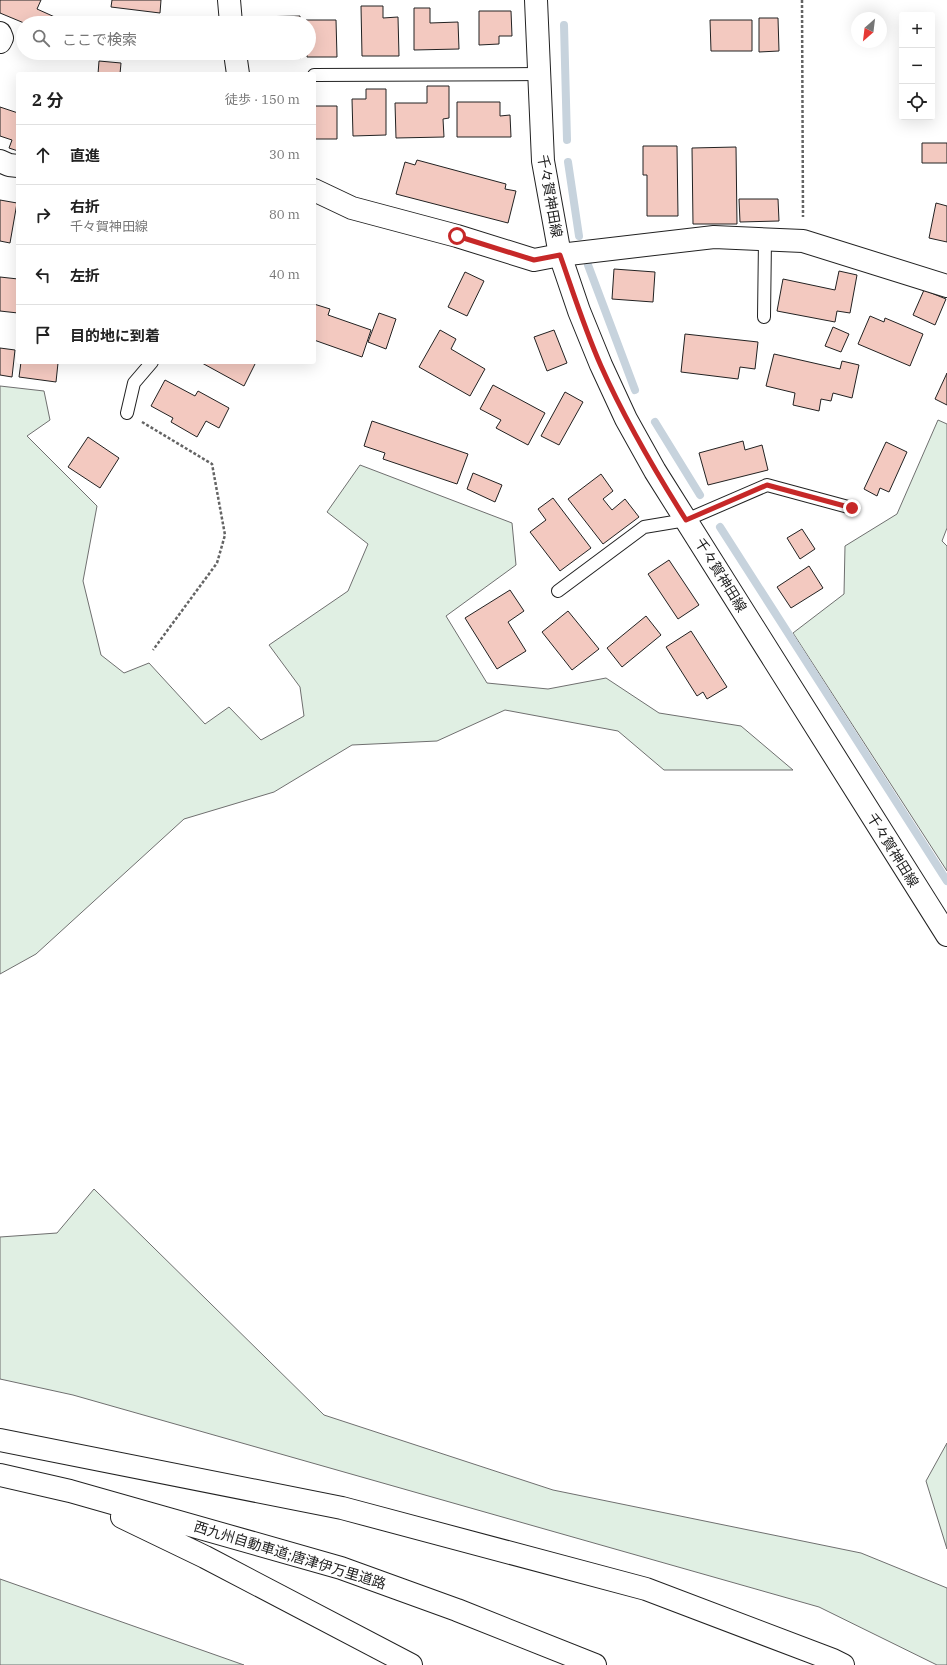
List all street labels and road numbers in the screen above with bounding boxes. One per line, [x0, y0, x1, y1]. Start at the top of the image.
street label: 千々賀神田線 [534, 153, 566, 239]
street label: 千々賀神田線 [691, 535, 751, 615]
street label: 千々賀神田線 [863, 810, 923, 890]
street label: 西九州自動車道;唐津伊万里道路 [192, 1517, 388, 1593]

